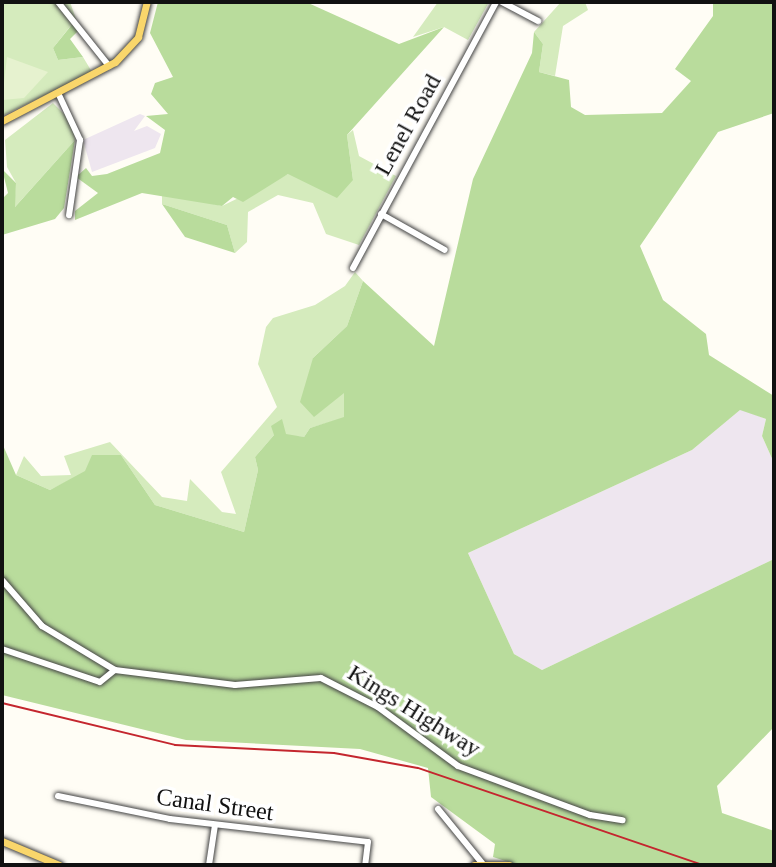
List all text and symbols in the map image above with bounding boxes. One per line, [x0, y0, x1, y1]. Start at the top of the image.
street label: Lenel Road [368, 69, 448, 181]
street label: Kings Highway [342, 659, 486, 763]
street label: Canal Street [155, 783, 275, 827]

